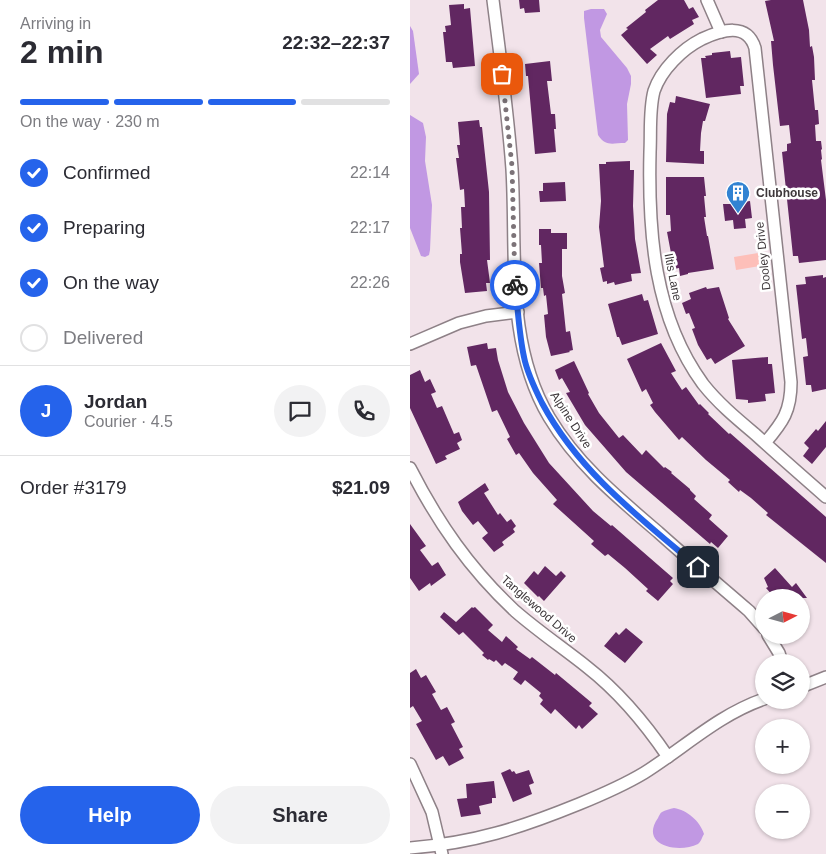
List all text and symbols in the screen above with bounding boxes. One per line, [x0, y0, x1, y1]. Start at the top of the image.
text: Arriving in [20, 15, 91, 32]
text: 22:32–22:37 [282, 32, 390, 53]
text: 2 min [20, 34, 104, 70]
pin [481, 53, 523, 95]
icon: bag [488, 60, 516, 88]
text: On the way · 230 m [20, 113, 160, 130]
icon: check [20, 159, 48, 187]
text: Confirmed [63, 162, 151, 183]
text: 22:14 [350, 164, 390, 181]
building icon: Clubhouse [725, 180, 751, 214]
place label: Clubhouse [756, 186, 818, 200]
icon: check [20, 214, 48, 242]
text: Preparing [63, 217, 145, 238]
text: 22:17 [350, 219, 390, 236]
street label: Dooley Drive [752, 221, 774, 291]
street label: Iltis Lane [662, 252, 685, 302]
courier [490, 260, 540, 310]
icon: check [20, 269, 48, 297]
icon: bike [501, 271, 529, 299]
text: On the way [63, 272, 159, 293]
text: 22:26 [350, 274, 390, 291]
text: Delivered [63, 327, 143, 348]
button: chat [274, 385, 326, 437]
button: phone [338, 385, 390, 437]
street label: Alpine Drive [548, 389, 595, 451]
text: Jordan [84, 391, 147, 412]
text: J [41, 400, 51, 421]
text: Courier · 4.5 [84, 413, 173, 430]
text: Order #3179 [20, 477, 127, 498]
text: $21.09 [332, 477, 390, 498]
pin [677, 546, 719, 588]
icon: home [684, 553, 712, 581]
street label: Tanglewood Drive [498, 572, 580, 646]
north arrow [755, 589, 810, 644]
map controls [755, 589, 810, 839]
button: layers [755, 654, 810, 709]
button: + [755, 719, 810, 774]
button: − [755, 784, 810, 839]
button: Help [20, 786, 200, 844]
button: Share [210, 786, 390, 844]

